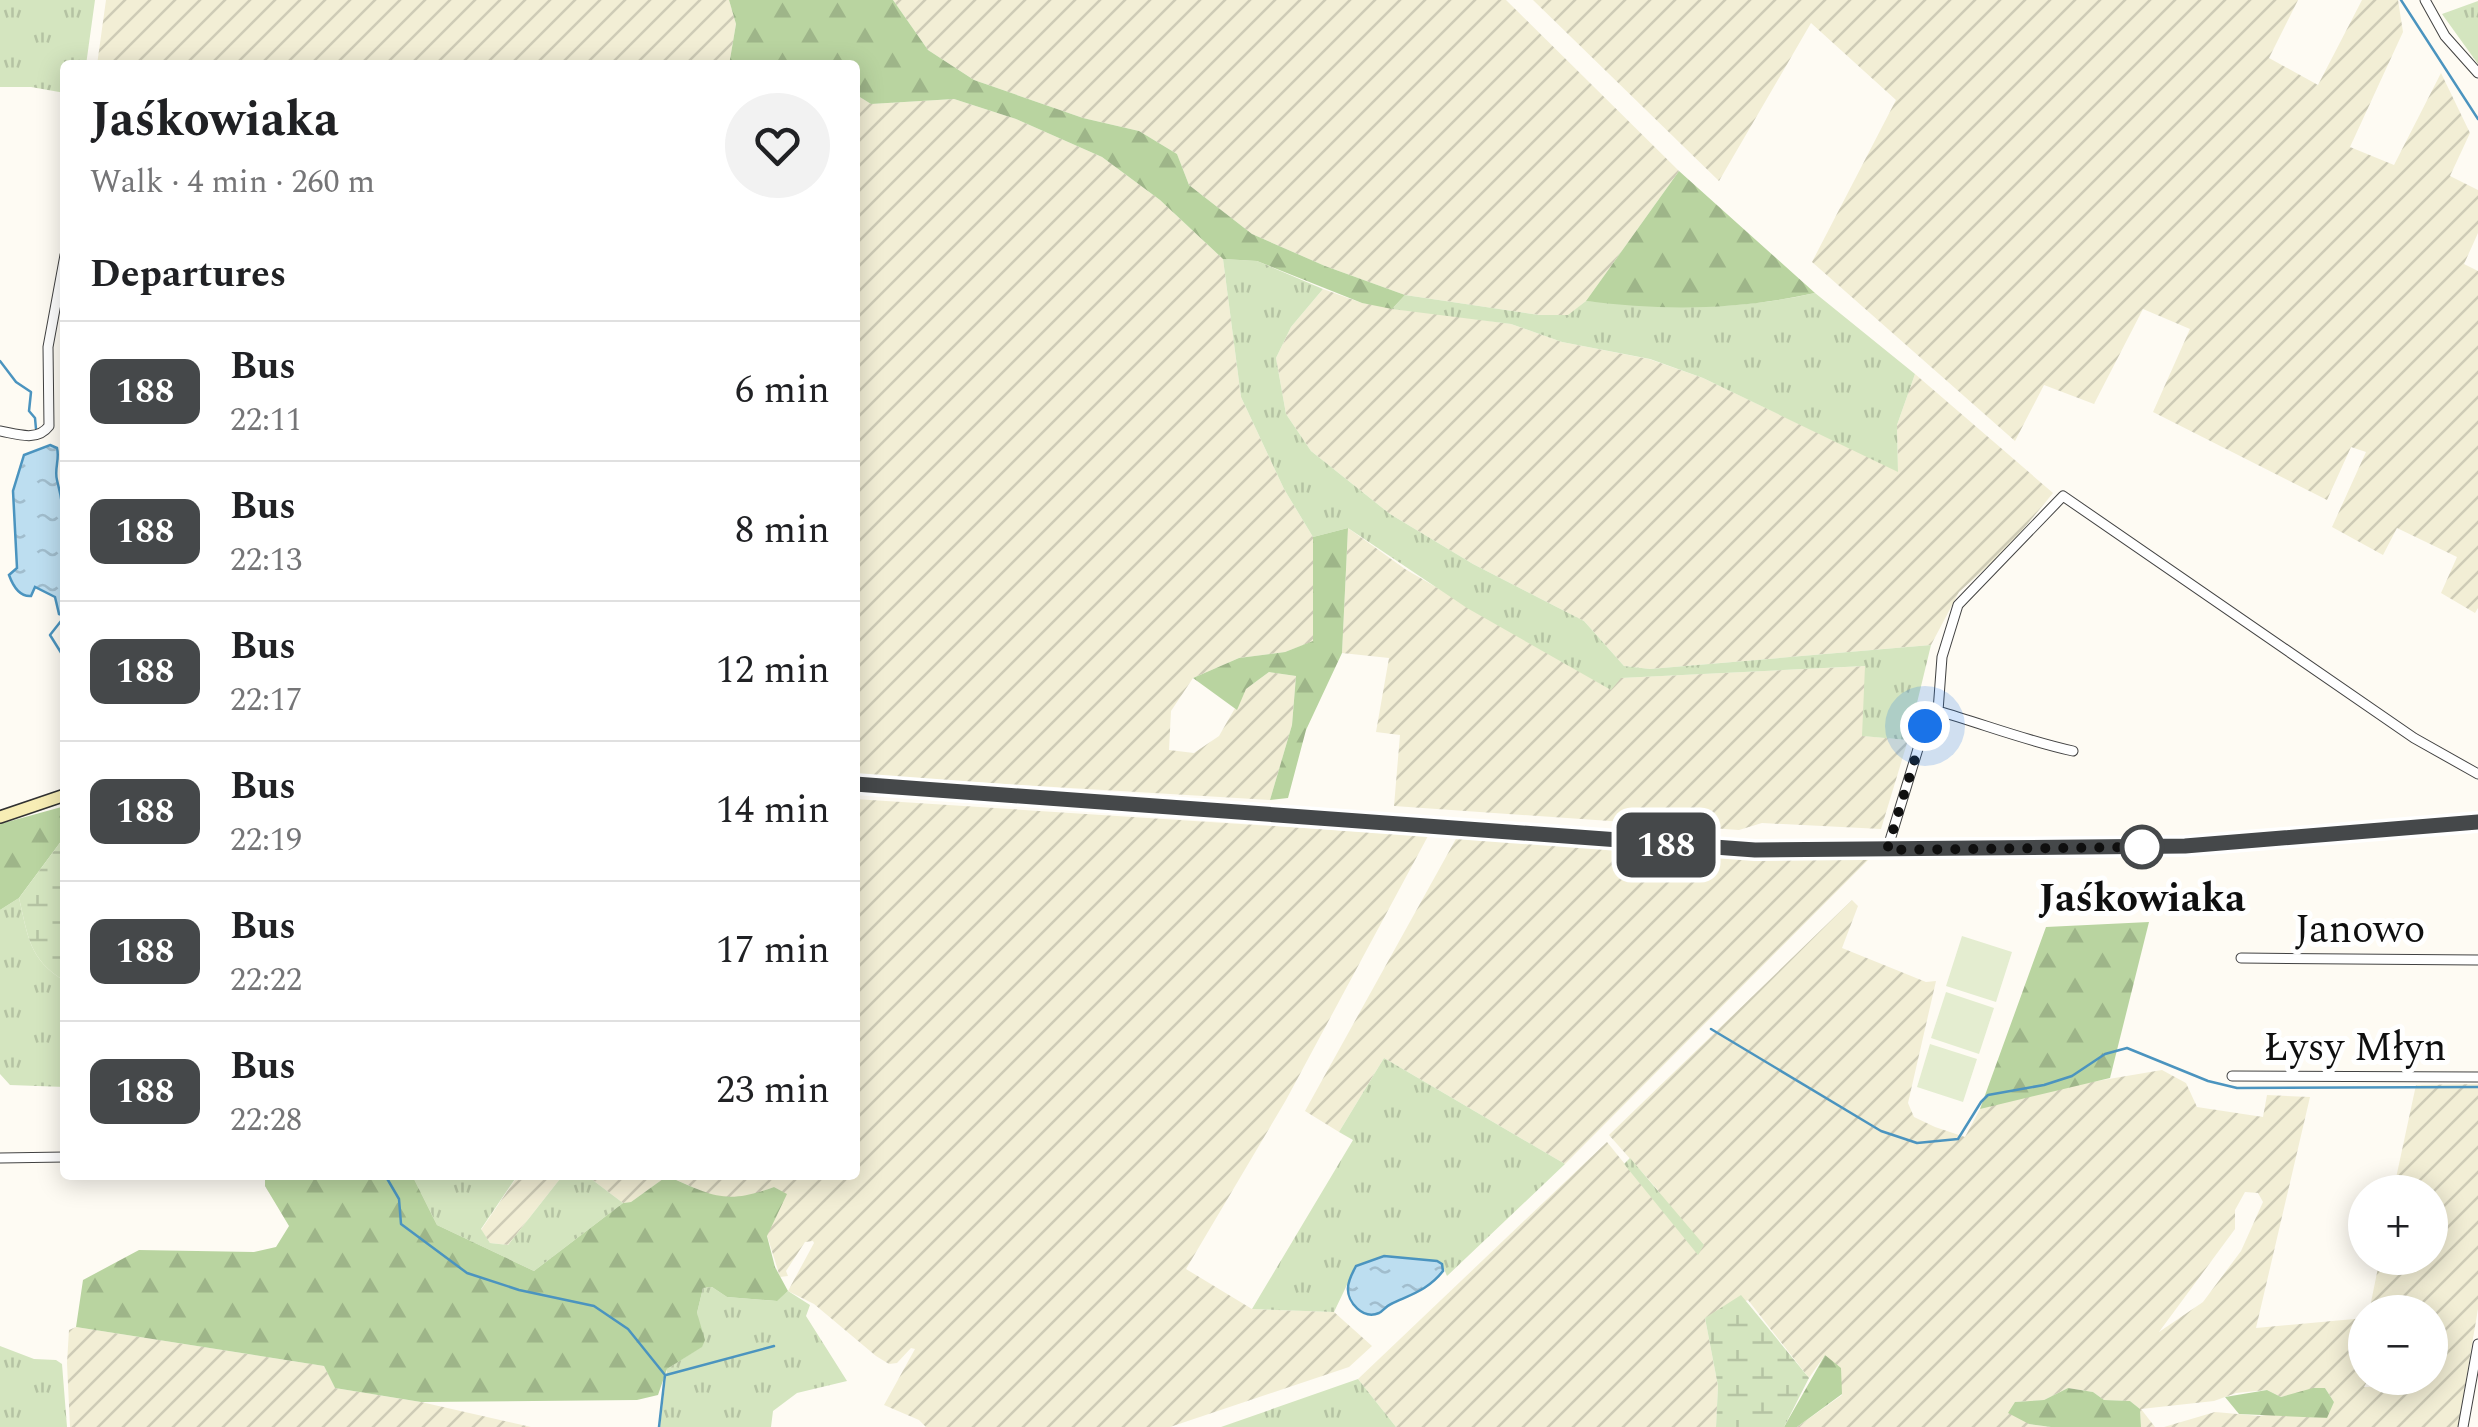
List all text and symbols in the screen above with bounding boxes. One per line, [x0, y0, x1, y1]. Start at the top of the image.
text: Jaśkowiaka [90, 84, 339, 157]
button: heart [725, 93, 830, 198]
text: Walk · 4 min · 260 m [90, 158, 375, 207]
text: Departures [90, 246, 286, 304]
text: Bus [230, 338, 296, 396]
text: 6 min [735, 362, 830, 420]
text: 188 [116, 365, 174, 418]
text: 22:11 [230, 396, 302, 445]
text: Bus [230, 478, 296, 536]
text: 8 min [735, 502, 830, 560]
text: 188 [116, 505, 174, 558]
text: 22:13 [230, 536, 302, 585]
text: Bus [230, 618, 296, 676]
text: 12 min [716, 642, 830, 700]
text: 188 [116, 645, 174, 698]
text: 22:17 [230, 676, 302, 725]
your location [1900, 701, 1950, 751]
text: Bus [230, 758, 296, 816]
text: 14 min [716, 782, 830, 840]
text: 188 [116, 785, 174, 838]
line badge: 188 [1608, 812, 1724, 878]
text: 22:19 [230, 816, 302, 865]
text: 188 [1637, 819, 1695, 872]
marker: Jaśkowiaka [2121, 826, 2163, 868]
place label: Jaśkowiaka [2038, 869, 2246, 930]
text: Bus [230, 898, 296, 956]
street label: Janowo [2295, 900, 2425, 961]
text: 17 min [716, 922, 830, 980]
text: 188 [116, 925, 174, 978]
text: 22:22 [230, 956, 302, 1005]
street label: Łysy Młyn [2263, 1018, 2447, 1079]
text: Bus [230, 1038, 296, 1096]
text: 23 min [716, 1062, 830, 1120]
text: 188 [116, 1065, 174, 1118]
text: 22:28 [230, 1096, 302, 1145]
map controls [2348, 1175, 2448, 1395]
button: + [2348, 1175, 2448, 1275]
button: − [2348, 1295, 2448, 1395]

